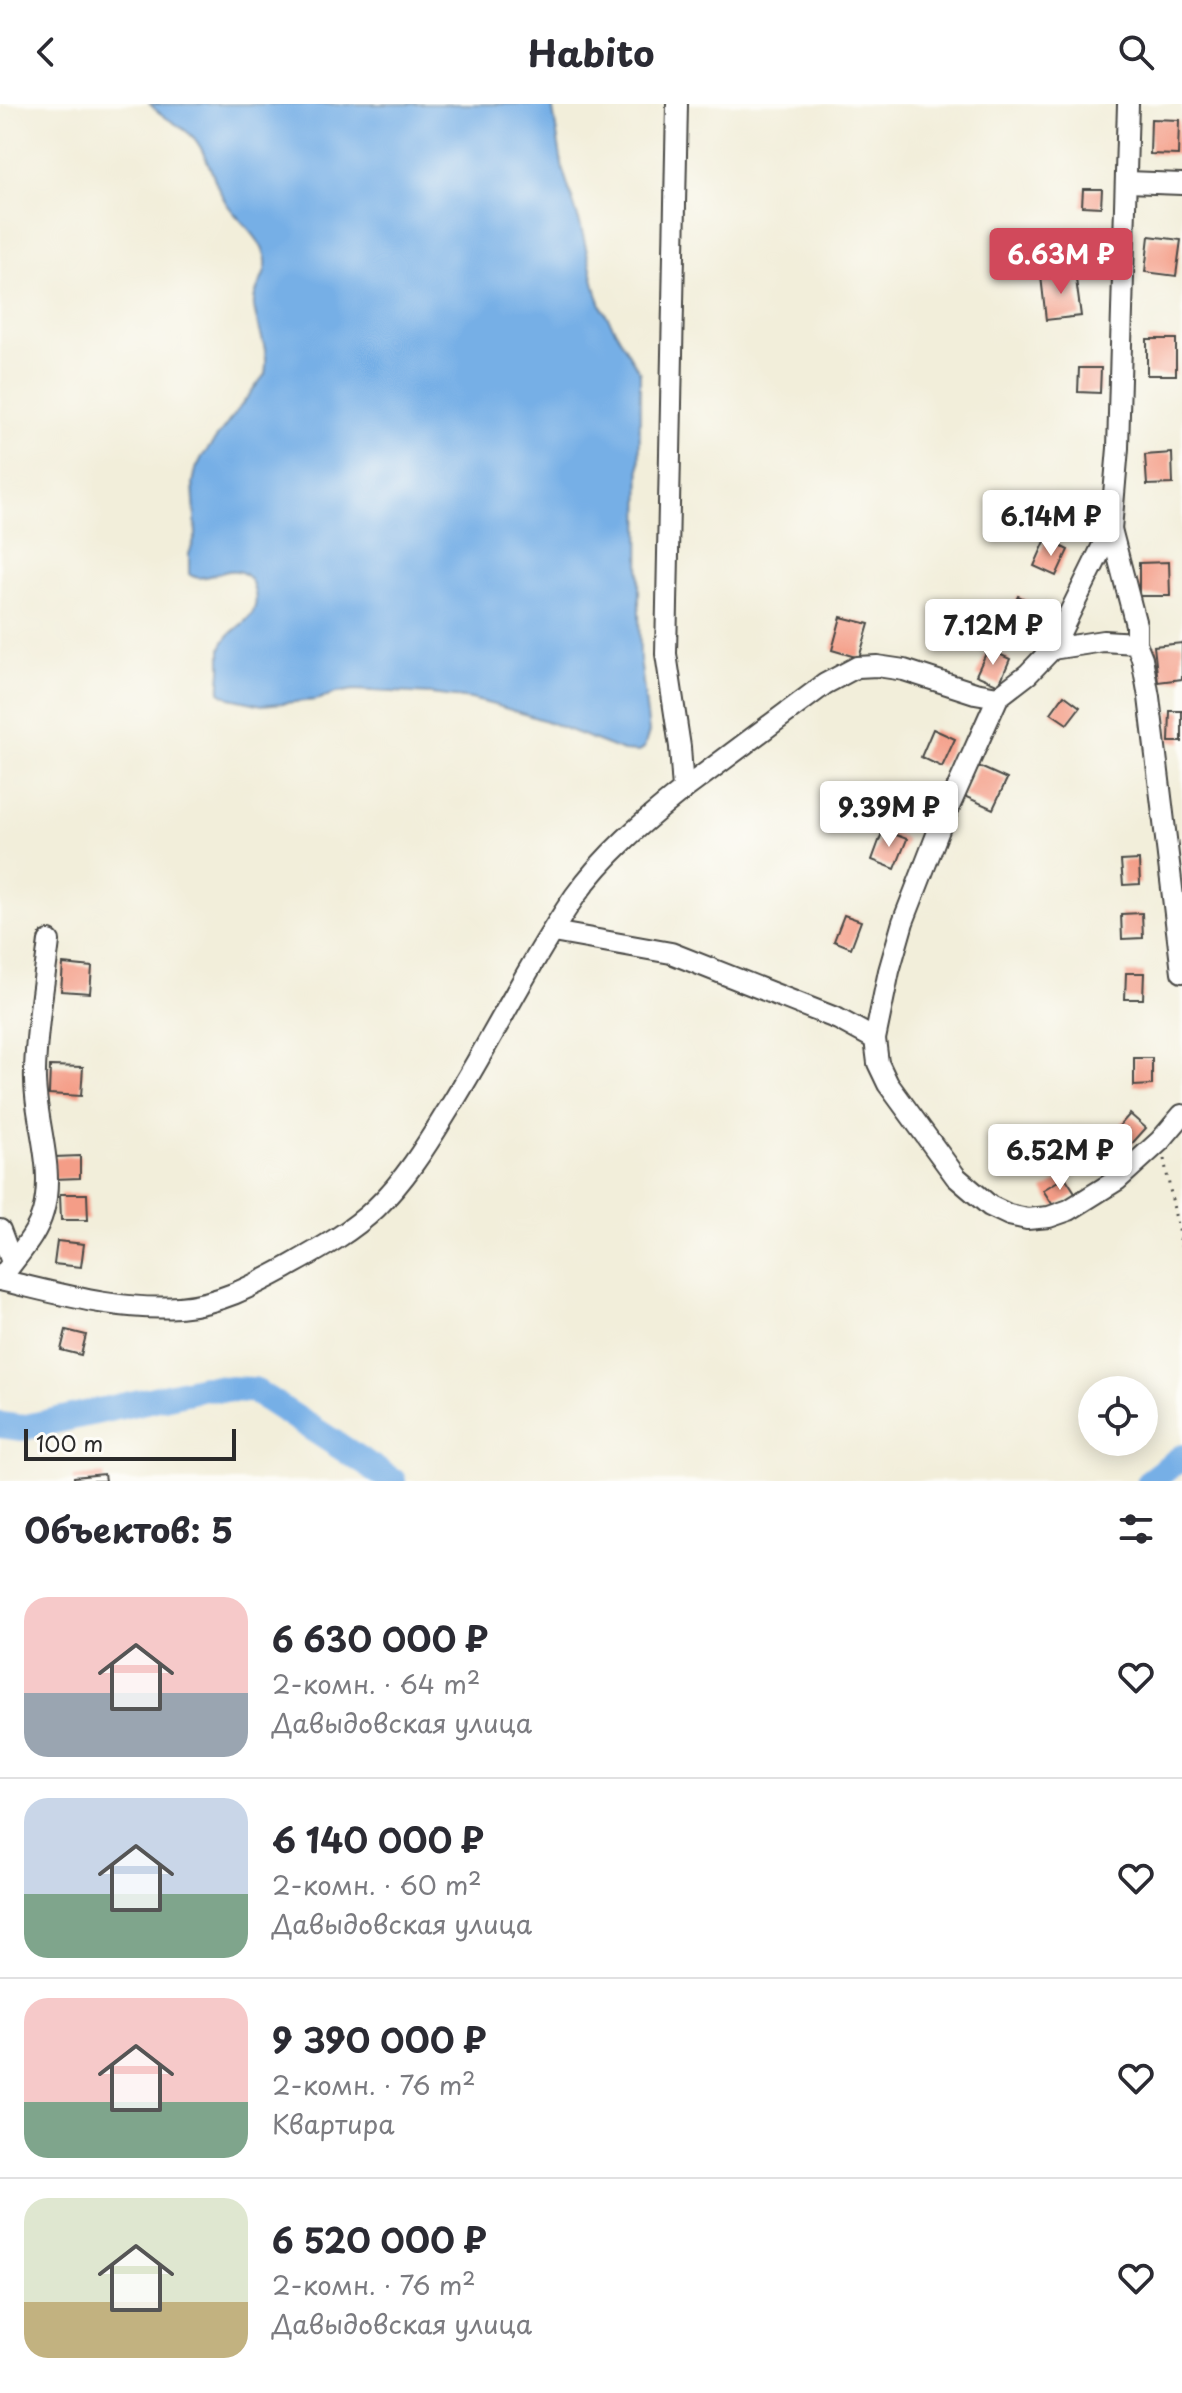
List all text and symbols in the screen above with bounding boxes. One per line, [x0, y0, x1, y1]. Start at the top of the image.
text: Habito [527, 25, 655, 79]
icon: back [24, 30, 68, 74]
icon: search [1114, 30, 1158, 74]
pin: 6.63M ₽ [987, 228, 1135, 296]
text: 6.63M ₽ [1008, 234, 1114, 273]
pin: 6.14M ₽ [977, 490, 1125, 558]
text: 6.14M ₽ [1000, 496, 1102, 535]
pin: 7.12M ₽ [919, 599, 1067, 667]
text: 7.12M ₽ [943, 605, 1043, 644]
pin: 9.39M ₽ [815, 781, 963, 849]
text: 9.39M ₽ [838, 787, 940, 826]
pin: 6.52M ₽ [986, 1124, 1134, 1192]
text: 6.52M ₽ [1006, 1130, 1114, 1169]
map controls [1078, 1376, 1158, 1456]
button: locate [1078, 1376, 1158, 1456]
scale bar [24, 1425, 236, 1461]
text: 100 m [36, 1426, 103, 1459]
text: Объектов: 5 [24, 1503, 233, 1555]
icon: filters [1114, 1507, 1158, 1551]
text: 6 630 000 ₽ [272, 1612, 488, 1664]
icon: home [88, 1629, 184, 1725]
icon: heart [1114, 1655, 1158, 1699]
text: 2-комн. · 64 m² [272, 1664, 480, 1703]
text: Давыдовская улица [272, 1703, 532, 1742]
text: 6 140 000 ₽ [272, 1813, 484, 1865]
icon: home [88, 1830, 184, 1926]
icon: heart [1114, 1856, 1158, 1900]
text: 2-комн. · 60 m² [272, 1865, 482, 1904]
text: Давыдовская улица [272, 1904, 532, 1943]
text: 9 390 000 ₽ [272, 2013, 486, 2065]
icon: home [88, 2030, 184, 2126]
icon: heart [1114, 2056, 1158, 2100]
text: 2-комн. · 76 m² [272, 2065, 476, 2104]
text: Квартира [272, 2104, 395, 2143]
text: 6 520 000 ₽ [272, 2213, 487, 2265]
icon: home [88, 2230, 184, 2326]
icon: heart [1114, 2256, 1158, 2300]
text: 2-комн. · 76 m² [272, 2265, 476, 2304]
text: Давыдовская улица [272, 2304, 532, 2343]

